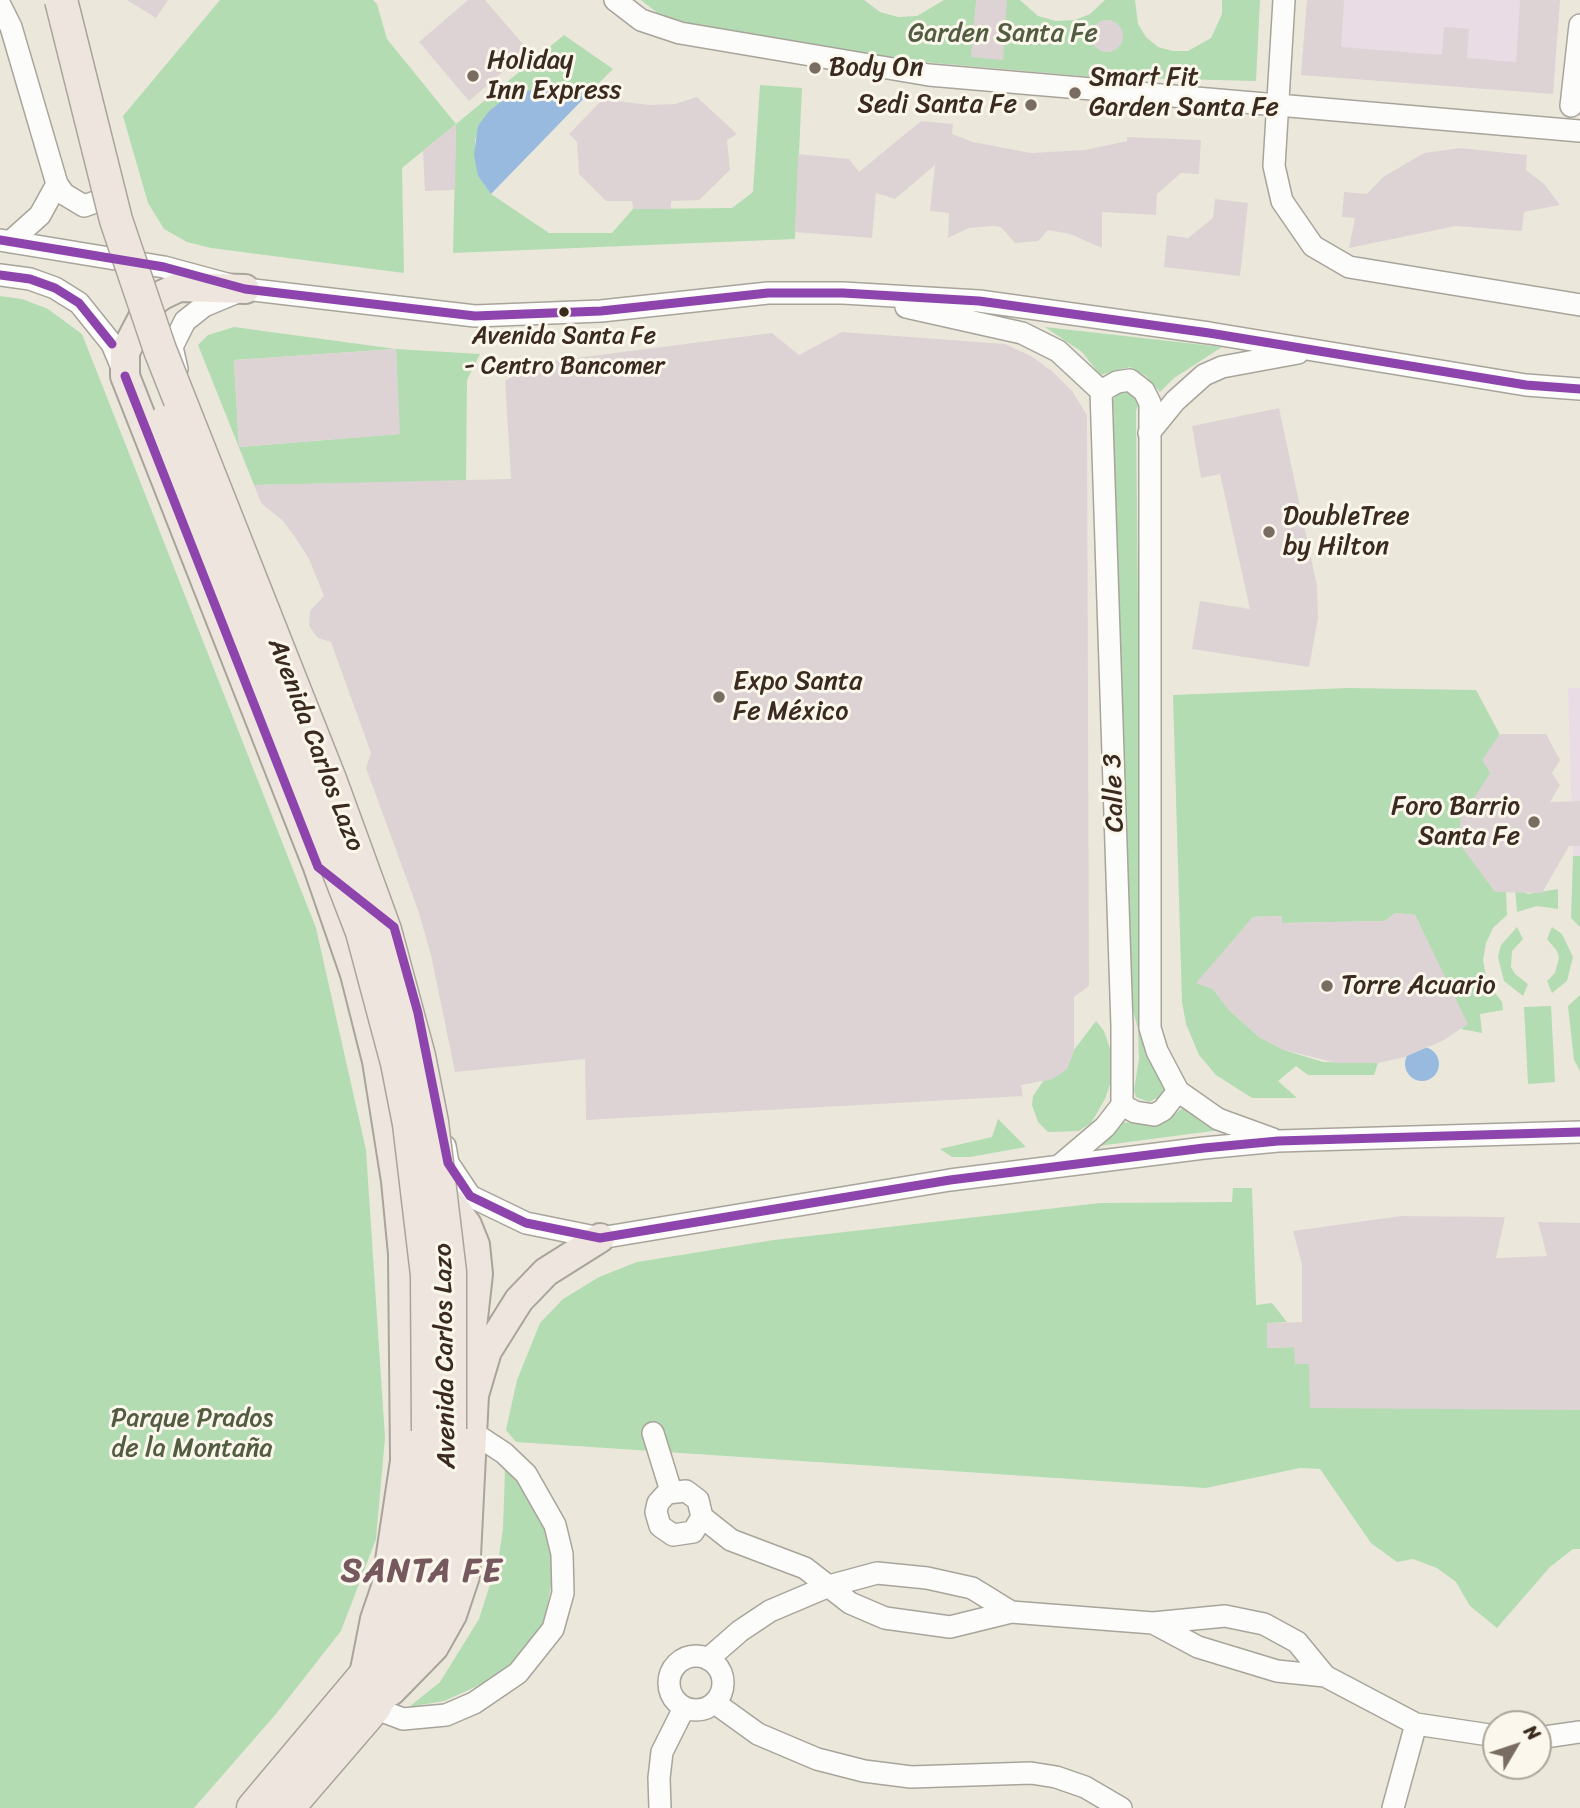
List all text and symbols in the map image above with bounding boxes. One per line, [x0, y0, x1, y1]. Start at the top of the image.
park label: Garden Santa Fe [908, 18, 1098, 50]
place label: Holiday Inn Express [487, 45, 621, 106]
place label: Body On [829, 52, 923, 84]
marker: Body On [807, 60, 823, 76]
place label: Smart Fit Garden Santa Fe [1089, 62, 1279, 124]
marker: Holiday Inn Express [465, 68, 481, 84]
marker: Smart Fit Garden Santa Fe [1067, 85, 1083, 101]
place label: Sedi Santa Fe [858, 89, 1017, 121]
marker: Sedi Santa Fe [1023, 97, 1039, 113]
marker: Avenida Santa Fe - Centro Bancomer [557, 305, 571, 319]
place label: Avenida Santa Fe - Centro Bancomer [464, 323, 664, 379]
place label: DoubleTree by Hilton [1283, 501, 1410, 562]
marker: DoubleTree by Hilton [1261, 524, 1277, 540]
street label: Avenida Carlos Lazo [260, 634, 370, 856]
place label: Expo Santa Fe México [733, 666, 862, 728]
marker: Expo Santa Fe México [711, 689, 727, 705]
street label: Calle 3 [1098, 753, 1132, 833]
place label: Foro Barrio Santa Fe [1391, 791, 1520, 852]
marker: Foro Barrio Santa Fe [1526, 814, 1542, 830]
place label: Torre Acuario [1341, 970, 1496, 1002]
marker: Torre Acuario [1319, 978, 1335, 994]
street label: Avenida Carlos Lazo [428, 1243, 464, 1469]
park label: Parque Prados de la Montaña [111, 1403, 273, 1464]
district label: SANTA FE [343, 1553, 501, 1593]
north arrow [1482, 1710, 1552, 1780]
text: N [1515, 1717, 1549, 1748]

